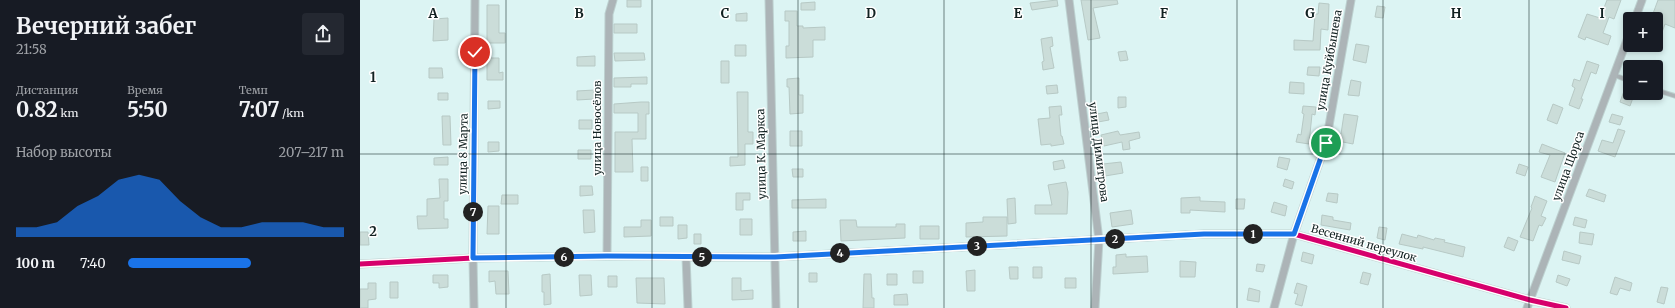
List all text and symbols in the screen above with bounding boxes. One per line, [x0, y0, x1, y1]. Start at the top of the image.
text: A [427, 5, 438, 22]
text: B [574, 5, 584, 22]
text: C [721, 5, 730, 22]
text: D [866, 5, 876, 22]
text: E [1014, 5, 1023, 22]
text: F [1160, 5, 1168, 22]
text: G [1305, 5, 1315, 22]
text: H [1451, 5, 1462, 22]
text: I [1599, 5, 1605, 22]
street label: улица Куйбышева [1313, 8, 1345, 111]
text: Вечерний забег [16, 12, 196, 40]
map controls [1623, 12, 1663, 100]
button: + [1623, 12, 1663, 52]
button: share [302, 13, 344, 55]
pin [458, 35, 492, 69]
text: 21:58 [16, 41, 47, 58]
icon: check [464, 41, 486, 63]
button: − [1623, 60, 1663, 100]
text: 1 [370, 69, 376, 86]
street label: улица Новосёлов [590, 80, 604, 176]
text: Дистанция [16, 83, 78, 97]
text: Время [127, 83, 163, 97]
text: Темп [239, 83, 268, 97]
text: 0.82 [16, 97, 58, 122]
text: 5:50 [127, 97, 168, 122]
text: 7:07 [239, 97, 279, 122]
street label: улица Димитрова [1086, 101, 1112, 203]
text: km [58, 106, 78, 120]
text: /km [279, 106, 304, 120]
street label: улица К. Маркса [753, 108, 769, 200]
street label: улица 8 Марта [455, 113, 471, 195]
pin [1309, 126, 1343, 160]
street label: улица Щорса [1549, 129, 1587, 203]
icon: arrive [1315, 132, 1337, 154]
text: Набор высоты [16, 144, 112, 161]
text: 207–217 m [279, 144, 344, 161]
pin: 7 [463, 202, 483, 222]
text: 7 [470, 205, 476, 219]
street label: Весенний переулок [1309, 221, 1419, 265]
text: 2 [369, 223, 377, 240]
pin: 1 [1243, 224, 1263, 244]
text: 1 [1250, 227, 1256, 241]
pin: 2 [1105, 229, 1125, 249]
text: 2 [1112, 232, 1118, 246]
pin: 3 [967, 236, 987, 256]
text: 3 [974, 239, 980, 253]
pin: 4 [830, 243, 850, 263]
text: 4 [837, 246, 844, 260]
pin: 6 [554, 247, 574, 267]
pin: 5 [692, 247, 712, 267]
text: 6 [561, 250, 567, 264]
text: 5 [699, 250, 705, 264]
text: 100 m [16, 255, 55, 272]
text: 7:40 [80, 255, 106, 272]

